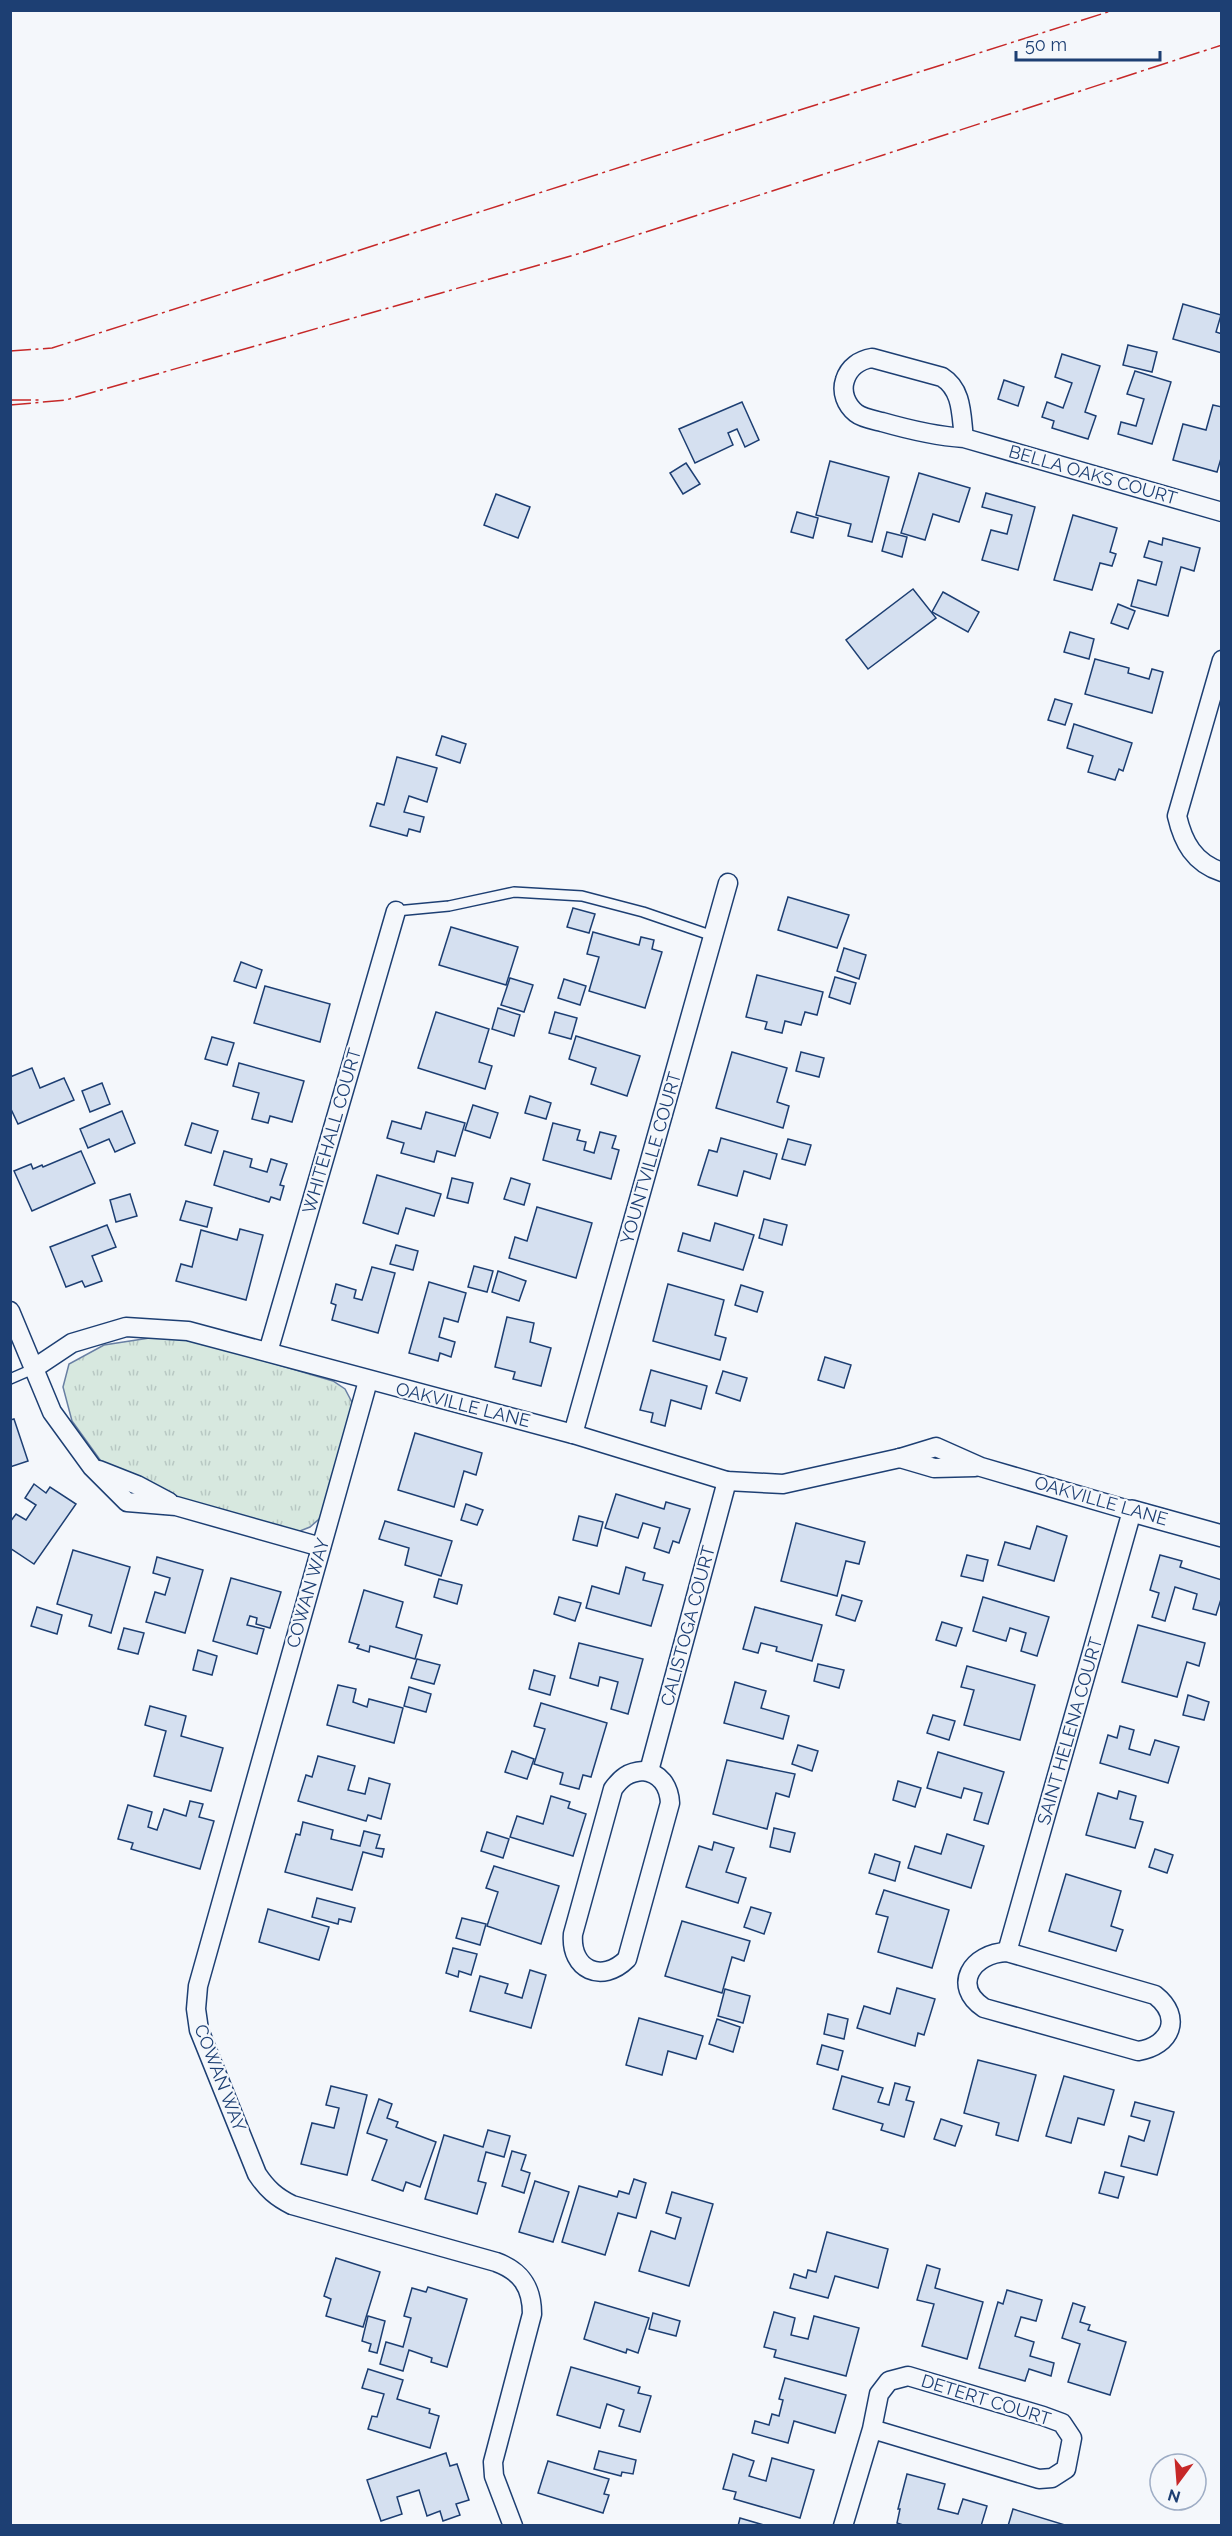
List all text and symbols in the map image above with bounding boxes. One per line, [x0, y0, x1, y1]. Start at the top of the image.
scale bar [1016, 24, 1160, 62]
text: 50 m [1025, 34, 1067, 55]
street label: BELLA OAKS COURT [1006, 440, 1180, 509]
street label: WHITEHALL COURT [298, 1046, 365, 1216]
street label: YOUNTVILLE COURT [616, 1069, 685, 1246]
street label: OAKVILLE LANE [394, 1378, 532, 1431]
street label: OAKVILLE LANE [1032, 1471, 1170, 1530]
street label: COWAN WAY [282, 1535, 333, 1650]
street label: CALISTOGA COURT [656, 1543, 719, 1708]
street label: SAINT HELENA COURT [1033, 1635, 1106, 1827]
street label: COWAN WAY [190, 2021, 251, 2135]
street label: DETERT COURT [919, 2370, 1053, 2429]
north arrow [1148, 2452, 1208, 2512]
text: N [1166, 2485, 1182, 2507]

